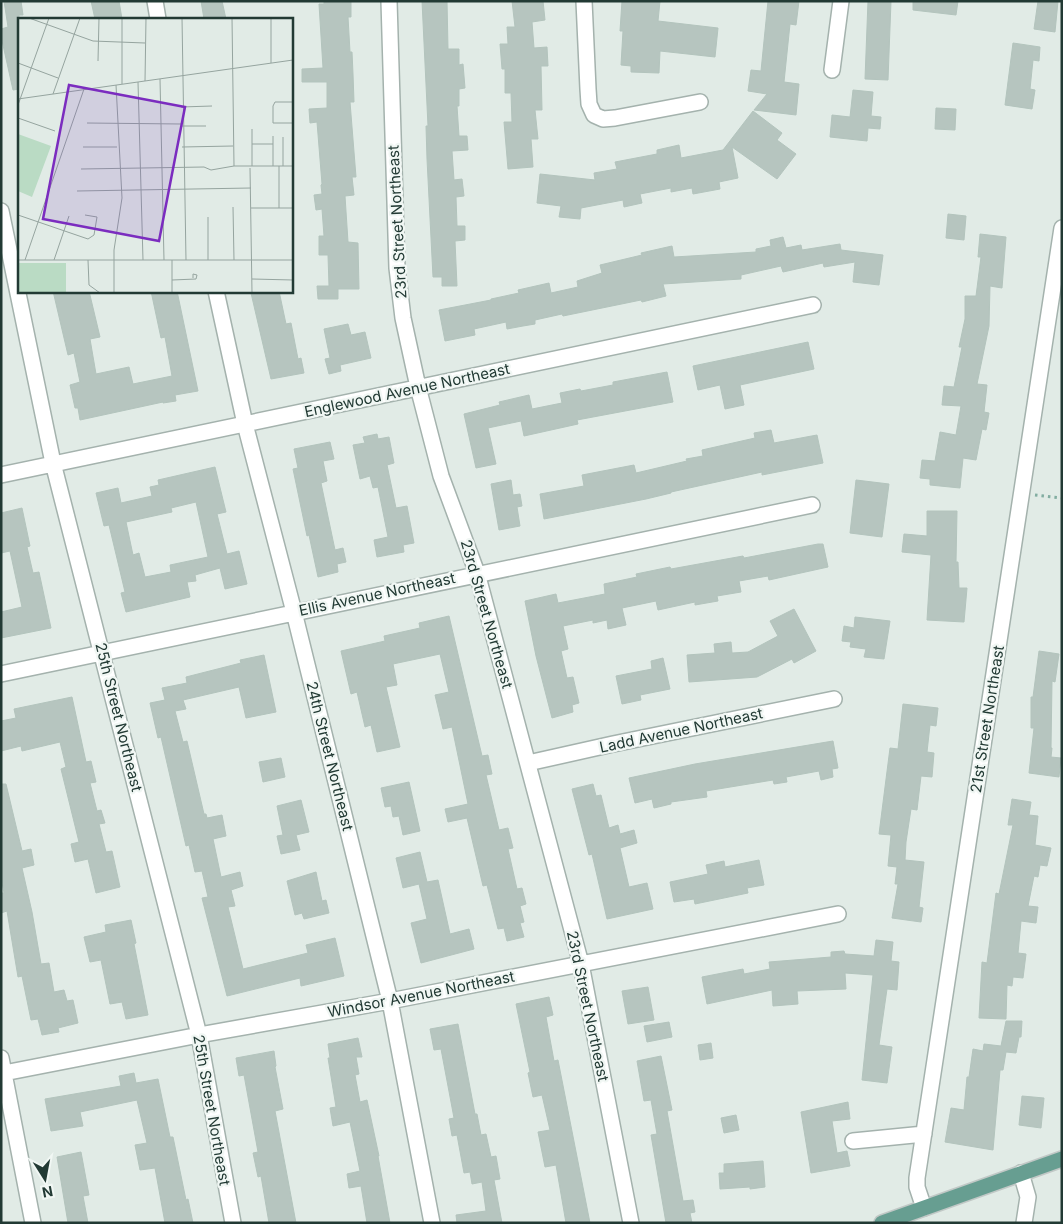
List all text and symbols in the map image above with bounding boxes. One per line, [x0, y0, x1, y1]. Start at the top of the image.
inset map [18, 18, 292, 292]
street label: 23rd Street Northeast [383, 145, 411, 299]
street label: Englewood Avenue Northeast [303, 359, 512, 421]
street label: 23rd Street Northeast [457, 537, 517, 691]
street label: Ellis Avenue Northeast [297, 568, 457, 620]
street label: 25th Street Northeast [91, 641, 147, 794]
street label: 21st Street Northeast [966, 644, 1008, 794]
street label: 24th Street Northeast [302, 679, 358, 833]
street label: Ladd Avenue Northeast [598, 703, 764, 757]
street label: 23rd Street Northeast [563, 929, 613, 1083]
street label: Windsor Avenue Northeast [326, 967, 516, 1021]
street label: 25th Street Northeast [189, 1033, 235, 1187]
north arrow [20, 1154, 70, 1204]
text: N [41, 1183, 54, 1202]

